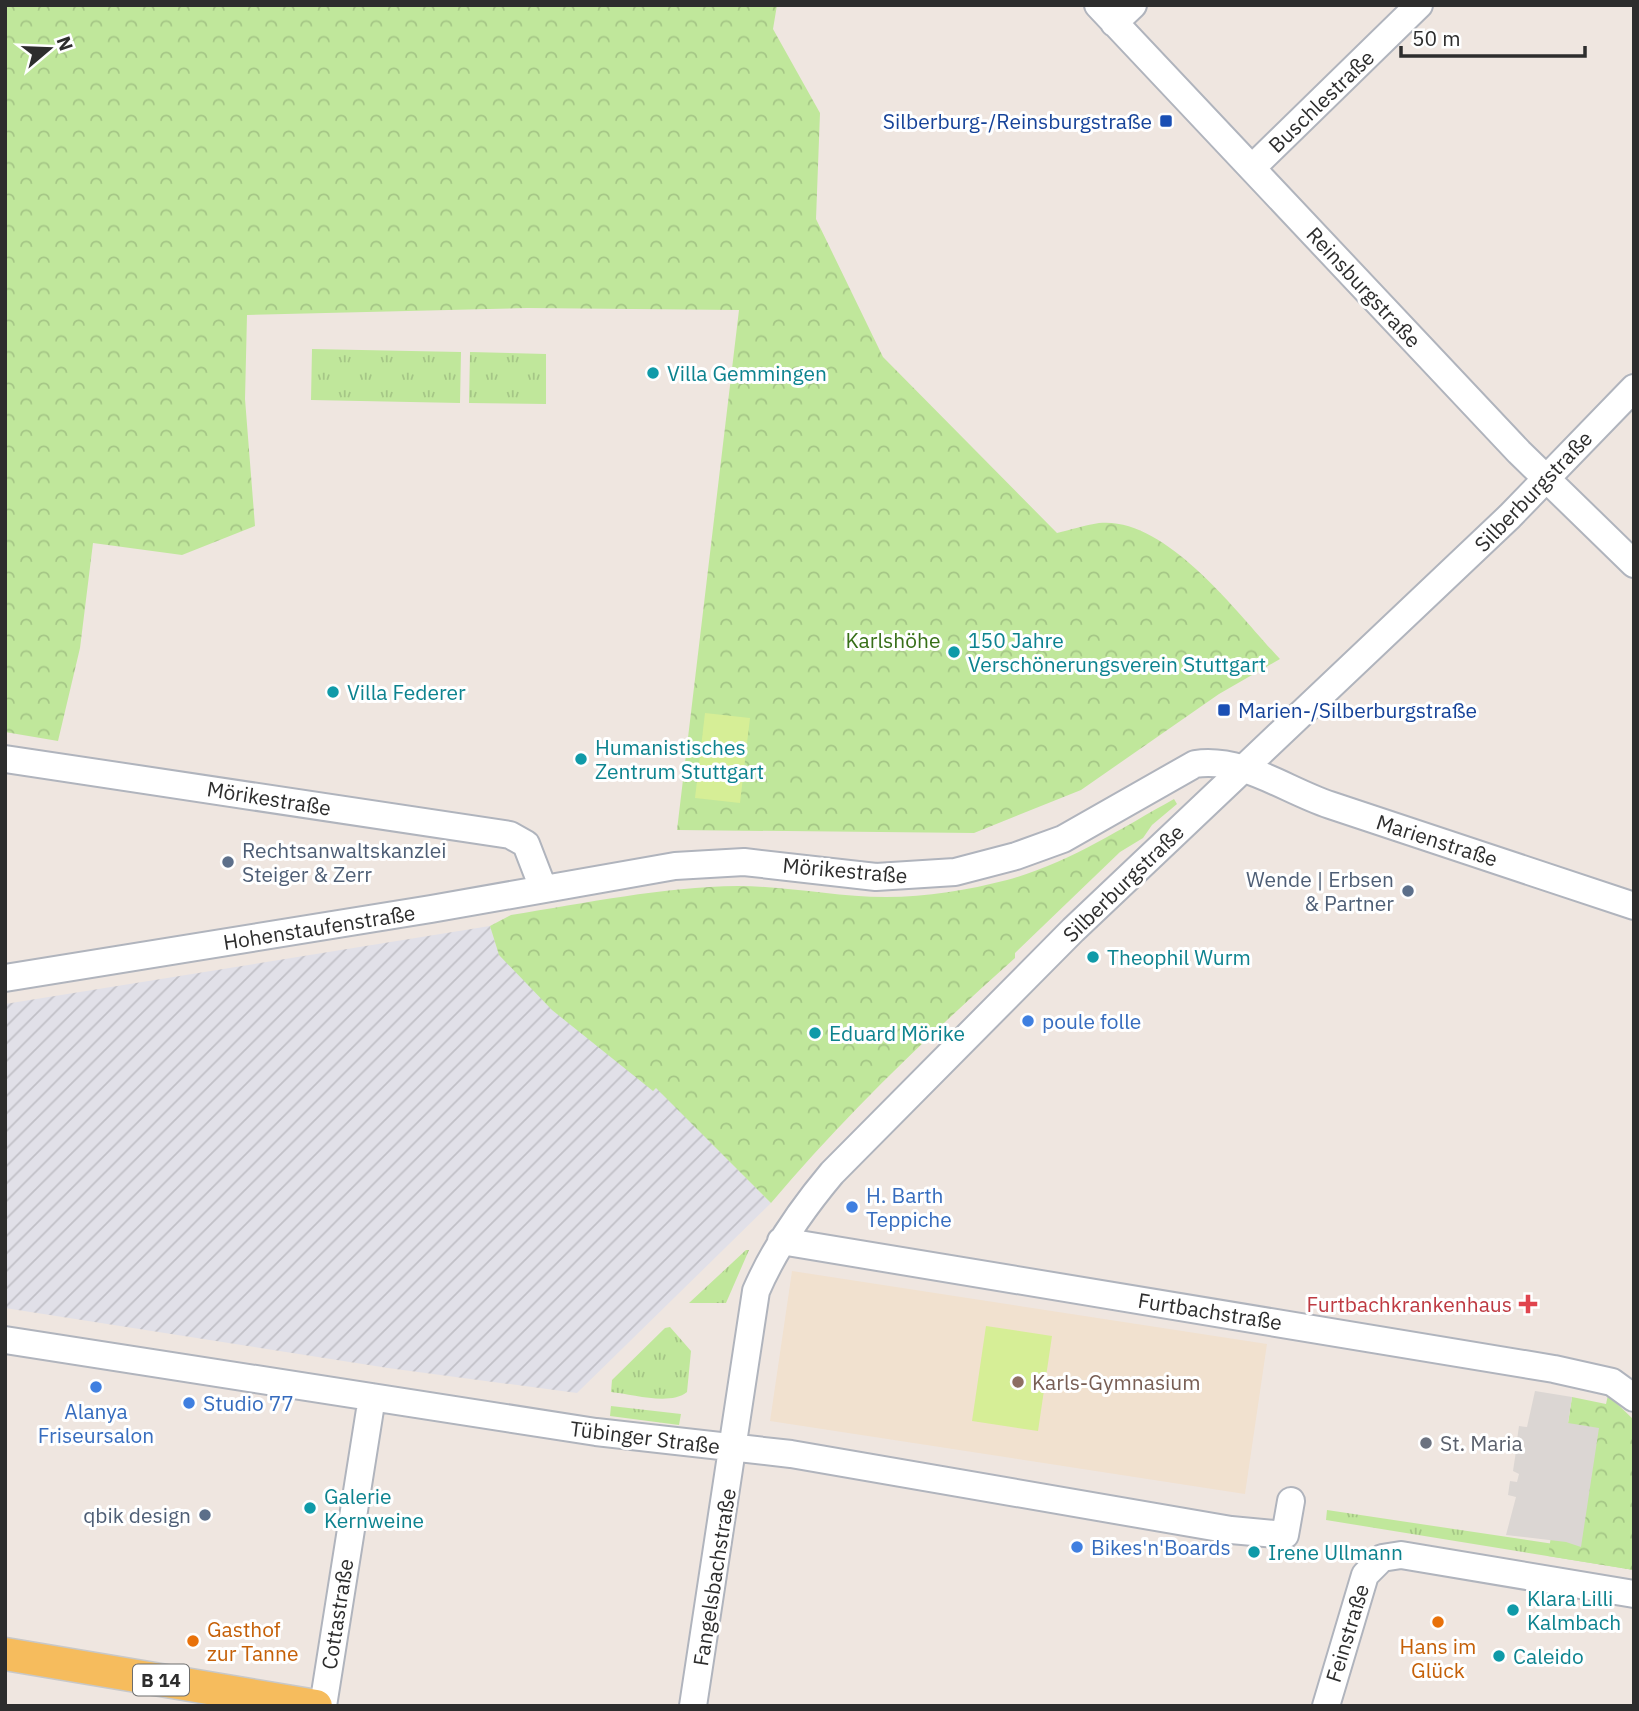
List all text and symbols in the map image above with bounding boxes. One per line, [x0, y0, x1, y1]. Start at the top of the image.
north arrow [14, 14, 84, 84]
scale bar [1401, 14, 1585, 58]
text: 50 m [1412, 24, 1461, 52]
text: N [51, 33, 79, 54]
street label: Buschlestraße [1262, 43, 1380, 159]
place label: Silberburg-/Reinsburgstraße [883, 107, 1152, 135]
marker: Silberburg-/Reinsburgstraße [1158, 113, 1174, 129]
street label: Reinsburgstraße [1301, 220, 1427, 354]
place label: Villa Gemmingen [667, 359, 827, 387]
marker: Villa Gemmingen [645, 365, 661, 381]
street label: Silberburgstraße [1468, 424, 1598, 558]
park label: Karlshöhe [845, 626, 941, 654]
place label: 150 Jahre Verschönerungsverein Stuttgart [968, 626, 1266, 678]
marker: 150 Jahre Verschönerungsverein Stuttgart [946, 644, 962, 660]
place label: Villa Federer [347, 678, 466, 706]
marker: Villa Federer [325, 684, 341, 700]
place label: Marien-/Silberburgstraße [1238, 696, 1477, 724]
marker: Marien-/Silberburgstraße [1216, 702, 1232, 718]
place label: Humanistisches Zentrum Stuttgart [595, 733, 764, 785]
marker: Humanistisches Zentrum Stuttgart [573, 751, 589, 767]
street label: Mörikestraße [205, 774, 333, 822]
street label: Marienstraße [1373, 807, 1501, 873]
street label: Silberburgstraße [1056, 818, 1190, 948]
place label: Rechtsanwaltskanzlei Steiger & Zerr [242, 836, 446, 888]
street label: Mörikestraße [781, 851, 909, 889]
marker: Rechtsanwaltskanzlei Steiger & Zerr [220, 854, 236, 870]
place label: Wende | Erbsen & Partner [1246, 865, 1394, 917]
marker: Wende | Erbsen & Partner [1400, 883, 1416, 899]
street label: Hohenstaufenstraße [221, 898, 417, 956]
place label: Theophil Wurm [1107, 943, 1251, 971]
marker: Theophil Wurm [1085, 949, 1101, 965]
place label: poule folle [1042, 1007, 1141, 1035]
marker: poule folle [1020, 1013, 1036, 1029]
place label: Eduard Mörike [829, 1019, 965, 1047]
marker: Eduard Mörike [807, 1025, 823, 1041]
place label: H. Barth Teppiche [866, 1181, 952, 1233]
marker: H. Barth Teppiche [844, 1199, 860, 1215]
street label: Furtbachstraße [1136, 1286, 1284, 1336]
place label: Furtbachkrankenhaus [1307, 1290, 1512, 1318]
marker: Furtbachkrankenhaus [1518, 1294, 1538, 1314]
place label: Karls-Gymnasium [1032, 1368, 1201, 1396]
marker: Karls-Gymnasium [1010, 1374, 1026, 1390]
marker: Alanya Friseursalon [88, 1379, 104, 1395]
place label: Studio 77 [203, 1389, 294, 1417]
marker: Studio 77 [181, 1395, 197, 1411]
place label: Alanya Friseursalon [38, 1397, 154, 1449]
street label: Tübinger Straße [568, 1414, 722, 1460]
place label: St. Maria [1440, 1429, 1523, 1457]
marker: St. Maria [1418, 1435, 1434, 1451]
place label: Galerie Kernweine [324, 1482, 424, 1534]
street label: Fangelsbachstraße [686, 1486, 742, 1668]
marker: Galerie Kernweine [302, 1500, 318, 1516]
place label: qbik design [83, 1501, 191, 1529]
marker: qbik design [197, 1507, 213, 1523]
place label: Bikes'n'Boards [1091, 1533, 1231, 1561]
place label: Irene Ullmann [1268, 1538, 1403, 1566]
marker: Bikes'n'Boards [1069, 1539, 1085, 1555]
marker: Irene Ullmann [1246, 1544, 1262, 1560]
street label: Cottastraße [314, 1557, 360, 1671]
street label: Feinstraße [1319, 1581, 1375, 1685]
place label: Klara Lilli Kalmbach [1527, 1584, 1621, 1636]
marker: Klara Lilli Kalmbach [1505, 1602, 1521, 1618]
marker: Hans im Glück [1430, 1614, 1446, 1630]
place label: Gasthof zur Tanne [207, 1615, 298, 1667]
place label: Hans im Glück [1400, 1632, 1476, 1684]
marker: Gasthof zur Tanne [185, 1633, 201, 1649]
place label: Caleido [1513, 1642, 1584, 1670]
marker: Caleido [1491, 1648, 1507, 1664]
road number: B 14 [133, 1664, 189, 1696]

